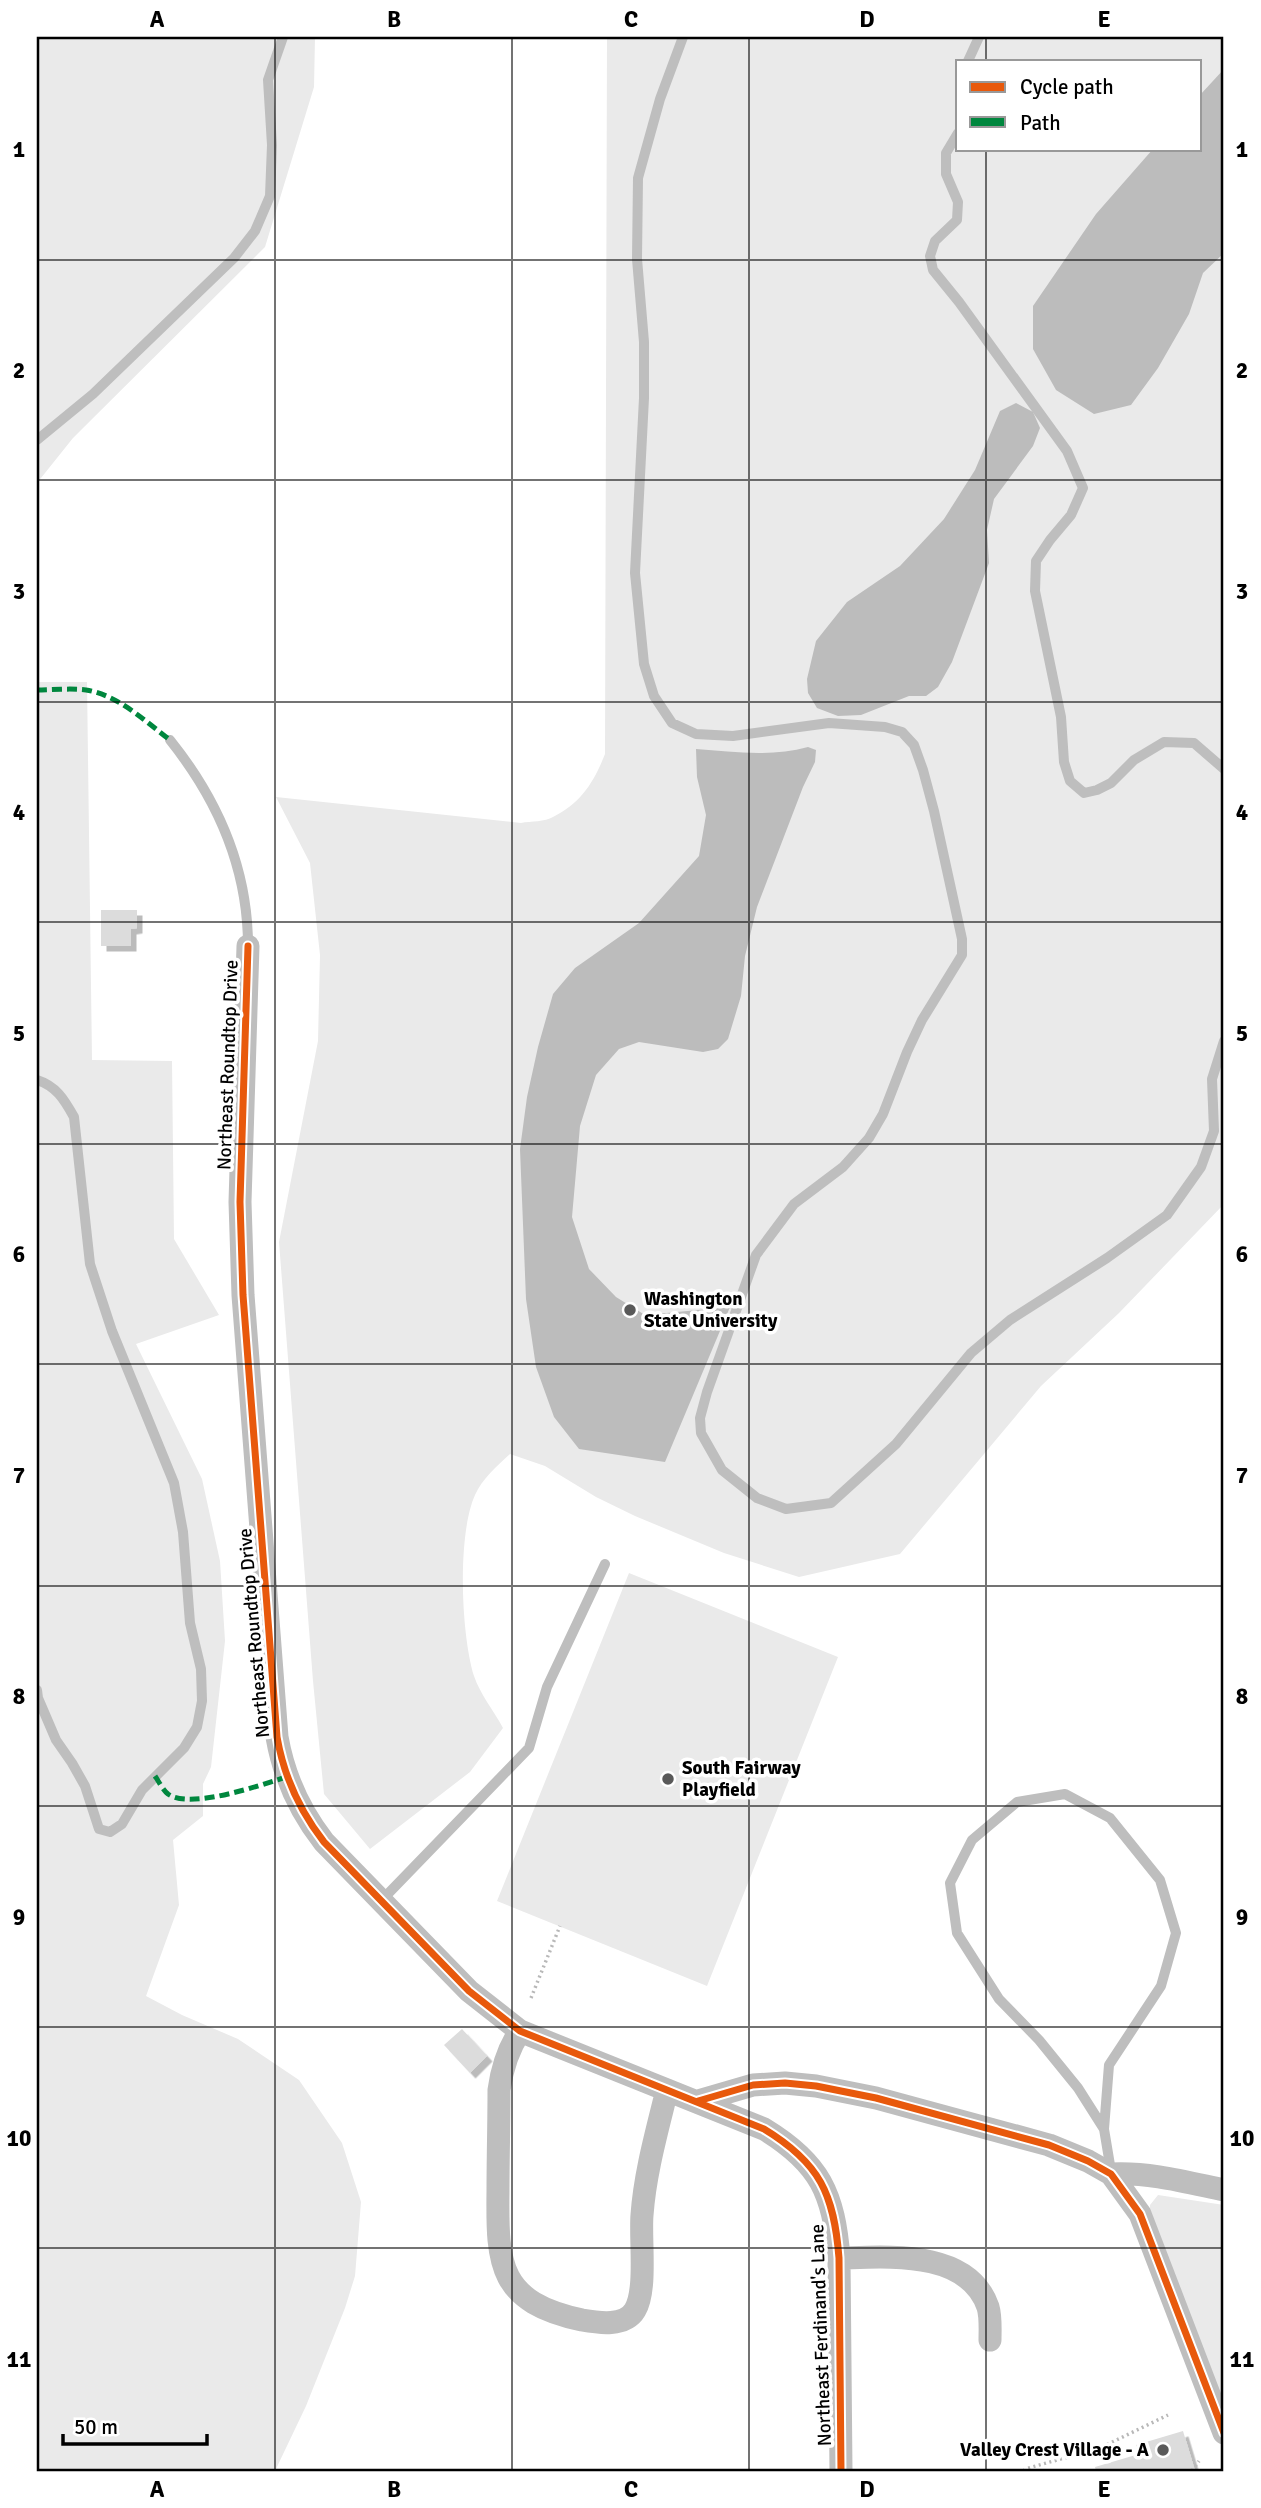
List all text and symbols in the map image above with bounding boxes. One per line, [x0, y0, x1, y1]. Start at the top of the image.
text: A [150, 5, 165, 34]
text: B [387, 5, 401, 34]
text: C [624, 5, 638, 34]
text: D [859, 5, 875, 34]
text: E [1097, 5, 1111, 34]
legend [956, 60, 1202, 150]
text: Cycle path [1020, 74, 1114, 100]
text: Path [1020, 110, 1061, 136]
text: 1 [13, 135, 25, 164]
text: 1 [1236, 135, 1248, 164]
text: 2 [13, 356, 25, 385]
text: 2 [1236, 356, 1248, 385]
text: 3 [13, 577, 25, 606]
text: 3 [1236, 577, 1248, 606]
text: 4 [13, 798, 25, 827]
text: 4 [1236, 798, 1248, 827]
street label: Northeast Roundtop Drive [212, 959, 244, 1171]
text: 5 [13, 1019, 25, 1048]
text: 5 [1236, 1019, 1248, 1048]
text: 6 [13, 1240, 25, 1269]
text: 6 [1236, 1240, 1248, 1269]
place label: Washington State University [644, 1287, 778, 1333]
marker: Washington State University [622, 1302, 638, 1318]
text: 7 [13, 1461, 25, 1490]
text: 7 [1236, 1461, 1248, 1490]
street label: Northeast Roundtop Drive [233, 1527, 275, 1739]
text: 8 [13, 1682, 25, 1711]
text: 8 [1236, 1682, 1248, 1711]
place label: South Fairway Playfield [682, 1756, 801, 1802]
marker: South Fairway Playfield [660, 1771, 676, 1787]
text: 9 [13, 1903, 25, 1932]
text: 9 [1236, 1903, 1248, 1932]
text: 10 [7, 2124, 31, 2153]
text: 10 [1230, 2124, 1254, 2153]
street label: Northeast Ferdinand's Lane [805, 2223, 837, 2447]
text: 11 [7, 2345, 31, 2374]
text: 11 [1230, 2345, 1254, 2374]
scale bar [63, 2403, 206, 2447]
text: 50 m [74, 2414, 118, 2440]
place label: Valley Crest Village - A [960, 2438, 1149, 2462]
marker: Valley Crest Village - A [1155, 2442, 1171, 2458]
text: A [150, 2475, 165, 2504]
text: B [387, 2475, 401, 2504]
text: C [624, 2475, 638, 2504]
text: D [859, 2475, 875, 2504]
text: E [1097, 2475, 1111, 2504]

